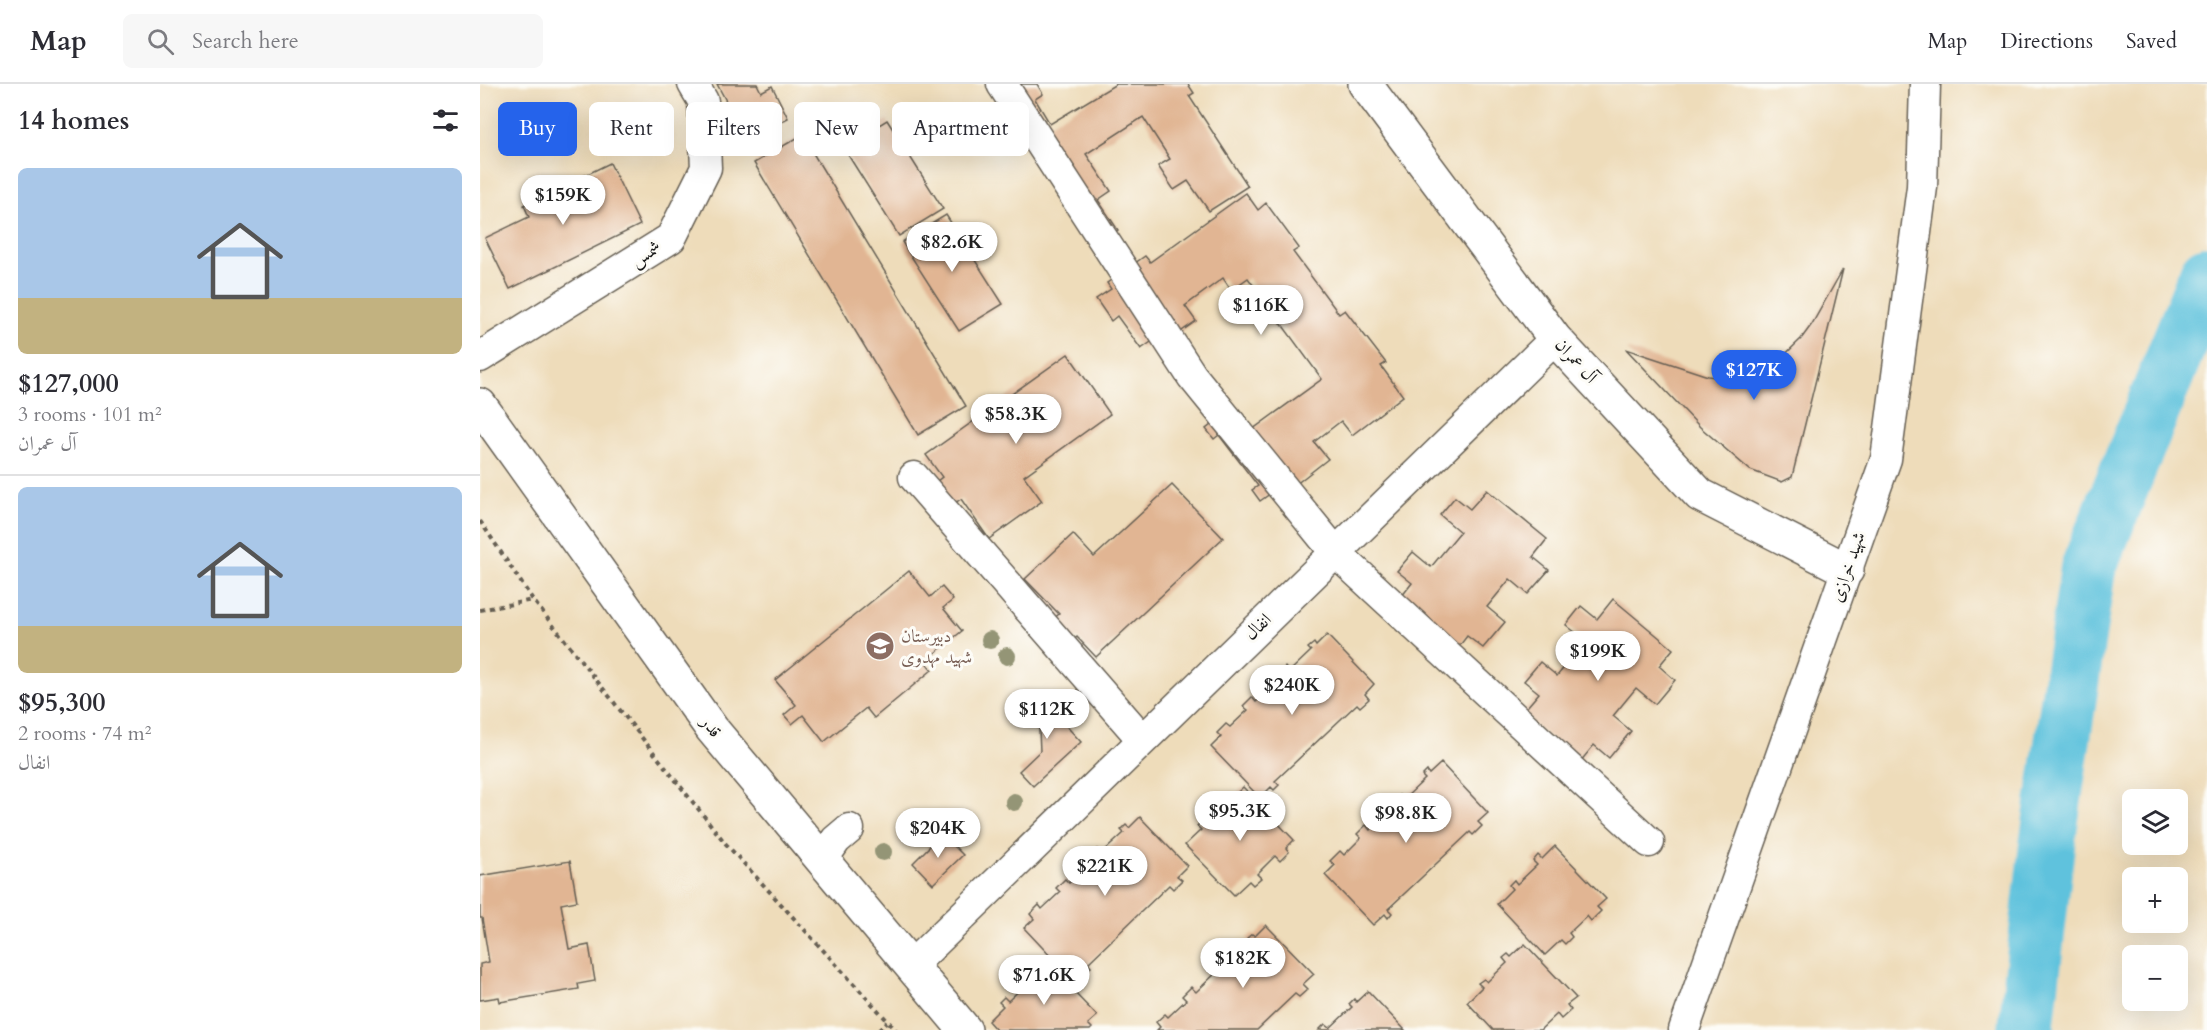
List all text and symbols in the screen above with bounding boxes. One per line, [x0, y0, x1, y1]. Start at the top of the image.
search box [123, 14, 543, 68]
text: Map [30, 22, 87, 60]
icon: search [144, 25, 177, 58]
text: Search here [192, 26, 299, 56]
text: Map [1927, 27, 1967, 56]
text: Directions [2000, 27, 2093, 56]
text: Saved [2126, 27, 2177, 56]
chip: Buy [498, 102, 577, 156]
chip: Rent [589, 102, 674, 156]
chip: Filters [686, 102, 782, 156]
chip: New [794, 102, 880, 156]
chip: Apartment [892, 102, 1029, 156]
text: 14 homes [18, 103, 129, 138]
icon: filters [429, 104, 462, 137]
pin: $159K [521, 175, 605, 226]
text: $159K [534, 181, 592, 208]
icon: home [186, 207, 294, 315]
pin: $82.6K [903, 222, 1001, 273]
text: $82.6K [921, 228, 983, 255]
street label: شمس [626, 235, 666, 273]
pin: $116K [1219, 285, 1303, 336]
text: $116K [1232, 291, 1290, 318]
street label: آل عمران [1549, 333, 1604, 390]
pin: $127K [1712, 350, 1796, 401]
text: $127K [1725, 356, 1783, 383]
text: $127,000 [18, 366, 119, 401]
pin: $58.3K [967, 394, 1065, 445]
text: $58.3K [985, 400, 1047, 427]
text: 3 rooms · 101 m² [18, 401, 162, 428]
text: آل عمران [18, 430, 77, 457]
icon: home [186, 526, 294, 634]
street label: شهید خرازی [1824, 529, 1872, 605]
street label: انفال [1239, 608, 1277, 646]
place label: دبیرستان شهید مهدوی [901, 624, 972, 670]
school or university icon: دبیرستان شهید مهدوی [864, 630, 896, 662]
pin: $199K [1556, 631, 1640, 682]
text: $199K [1569, 637, 1627, 664]
pin: $240K [1250, 665, 1334, 716]
text: $240K [1263, 671, 1321, 698]
text: $95,300 [18, 685, 106, 720]
pin: $112K [1005, 689, 1089, 740]
text: $112K [1018, 695, 1076, 722]
street label: قدر [693, 709, 727, 743]
text: 2 rooms · 74 m² [18, 720, 151, 747]
text: انفال [18, 749, 50, 776]
map controls [2122, 789, 2188, 1011]
button: layers [2122, 789, 2188, 855]
pin: $95.3K [1191, 791, 1289, 842]
pin: $98.8K [1357, 793, 1455, 844]
text: $95.3K [1209, 797, 1271, 824]
text: $98.8K [1375, 799, 1437, 826]
pin: $204K [896, 808, 980, 859]
text: $204K [909, 814, 967, 841]
pin: $221K [1063, 846, 1147, 897]
text: $221K [1076, 852, 1134, 879]
button: + [2122, 867, 2188, 933]
pin: $182K [1201, 938, 1285, 989]
text: $182K [1214, 944, 1272, 971]
button: − [2122, 945, 2188, 1011]
pin: $71.6K [995, 955, 1093, 1006]
text: $71.6K [1013, 961, 1075, 988]

